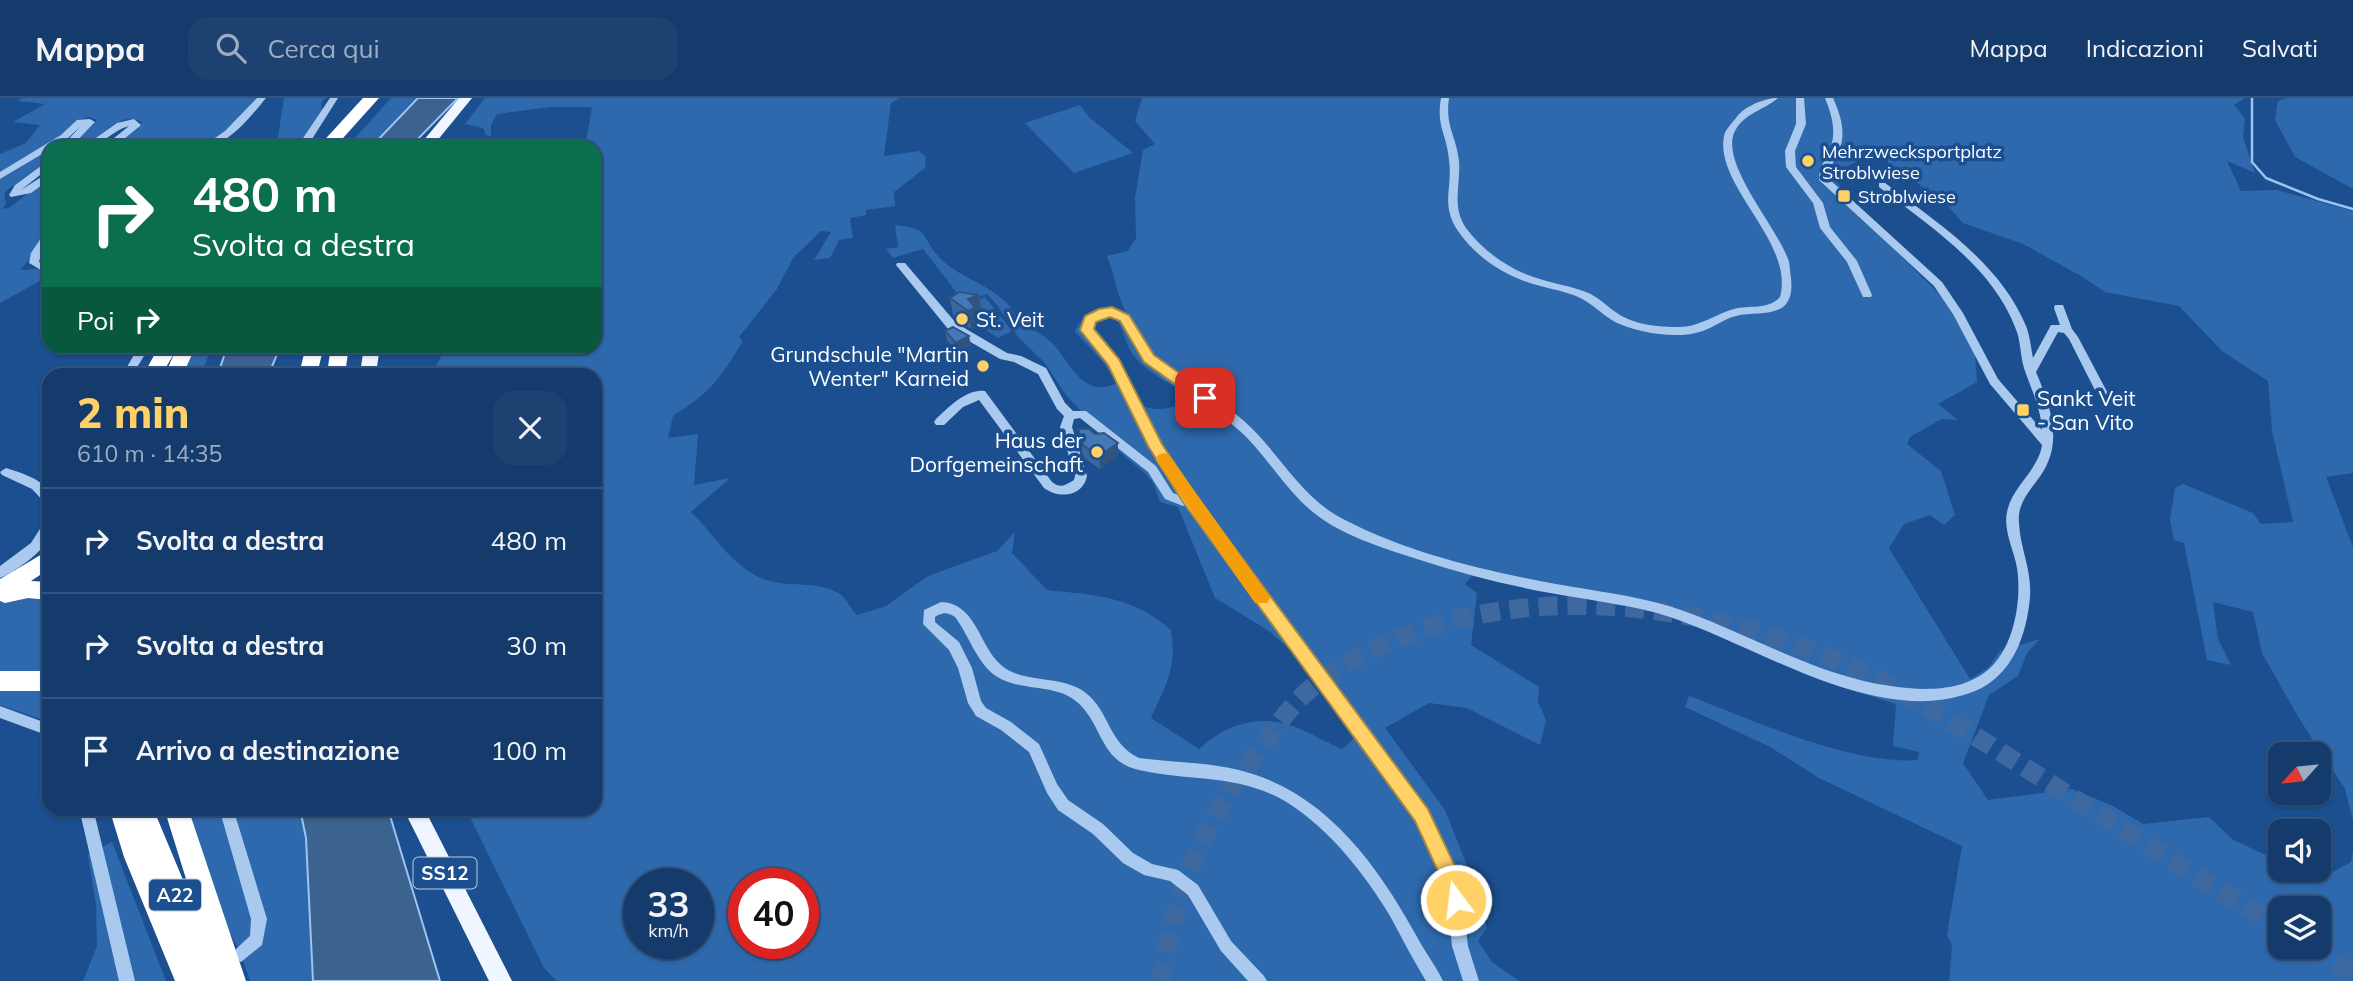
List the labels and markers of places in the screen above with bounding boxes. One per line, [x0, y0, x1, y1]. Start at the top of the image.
place label: Mehrzwecksportplatz Stroblwiese [1822, 140, 2002, 184]
marker: Mehrzwecksportplatz Stroblwiese [1800, 153, 1816, 169]
place label: Stroblwiese [1858, 185, 1956, 208]
marker: Stroblwiese [1836, 188, 1852, 204]
place label: St. Veit [976, 306, 1044, 332]
marker: St. Veit [954, 311, 970, 327]
place label: Grundschule "Martin Wenter" Karneid [770, 341, 969, 391]
marker: Grundschule "Martin Wenter" Karneid [975, 358, 991, 374]
pin [1175, 368, 1235, 428]
place label: Sankt Veit - San Vito [2037, 385, 2136, 435]
marker: Sankt Veit - San Vito [2015, 402, 2031, 418]
place label: Haus der Dorfgemeinschaft [909, 427, 1083, 477]
marker: Haus der Dorfgemeinschaft [1089, 444, 1105, 460]

